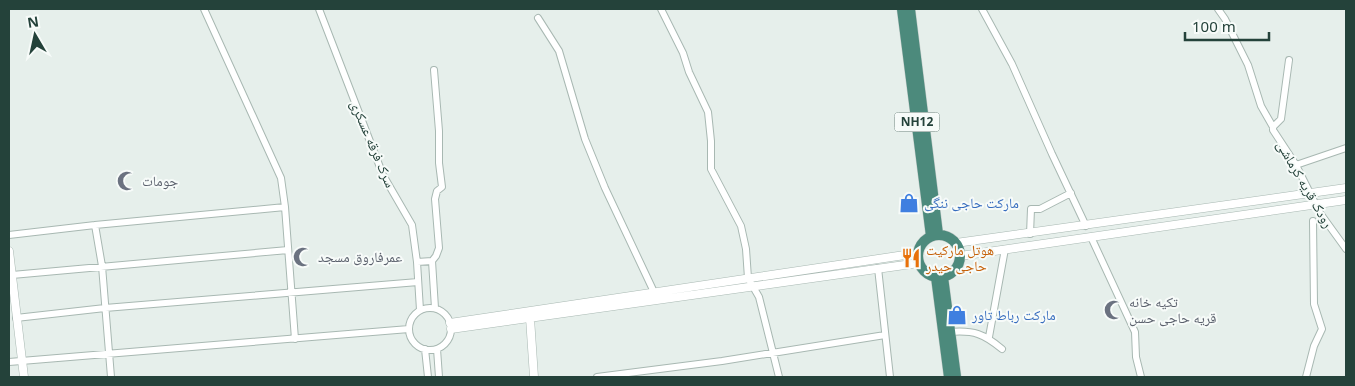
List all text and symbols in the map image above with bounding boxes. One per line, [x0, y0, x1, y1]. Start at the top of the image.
north arrow [10, 10, 60, 60]
scale bar [1185, 10, 1269, 42]
text: N [26, 11, 40, 32]
text: 100 m [1192, 16, 1236, 36]
street label: سرک فرقه عسکری [347, 97, 400, 190]
road number: NH12 [894, 112, 940, 132]
street label: رودک قریه کرماشی [1273, 137, 1338, 231]
mosque icon: جومات [116, 170, 138, 192]
place label: جومات [142, 171, 178, 190]
shop icon: مارکت حاجی ننگی [898, 192, 920, 214]
place label: مارکت حاجی ننگی [924, 193, 1019, 212]
place label: هوتل مارکیت حاجی حیدر [925, 240, 994, 275]
mosque icon: عمرفاروق مسجد [292, 246, 314, 268]
place label: عمرفاروق مسجد [318, 247, 402, 266]
restaurant icon: هوتل مارکیت حاجی حیدر [900, 247, 922, 269]
place label: تکیه خانه قریه حاجی حسن [1129, 292, 1216, 327]
mosque icon: تکیه خانه قریه حاجی حسن [1103, 299, 1125, 321]
shop icon: مارکت رباط تاور [946, 304, 968, 326]
place label: مارکت رباط تاور [971, 305, 1056, 324]

